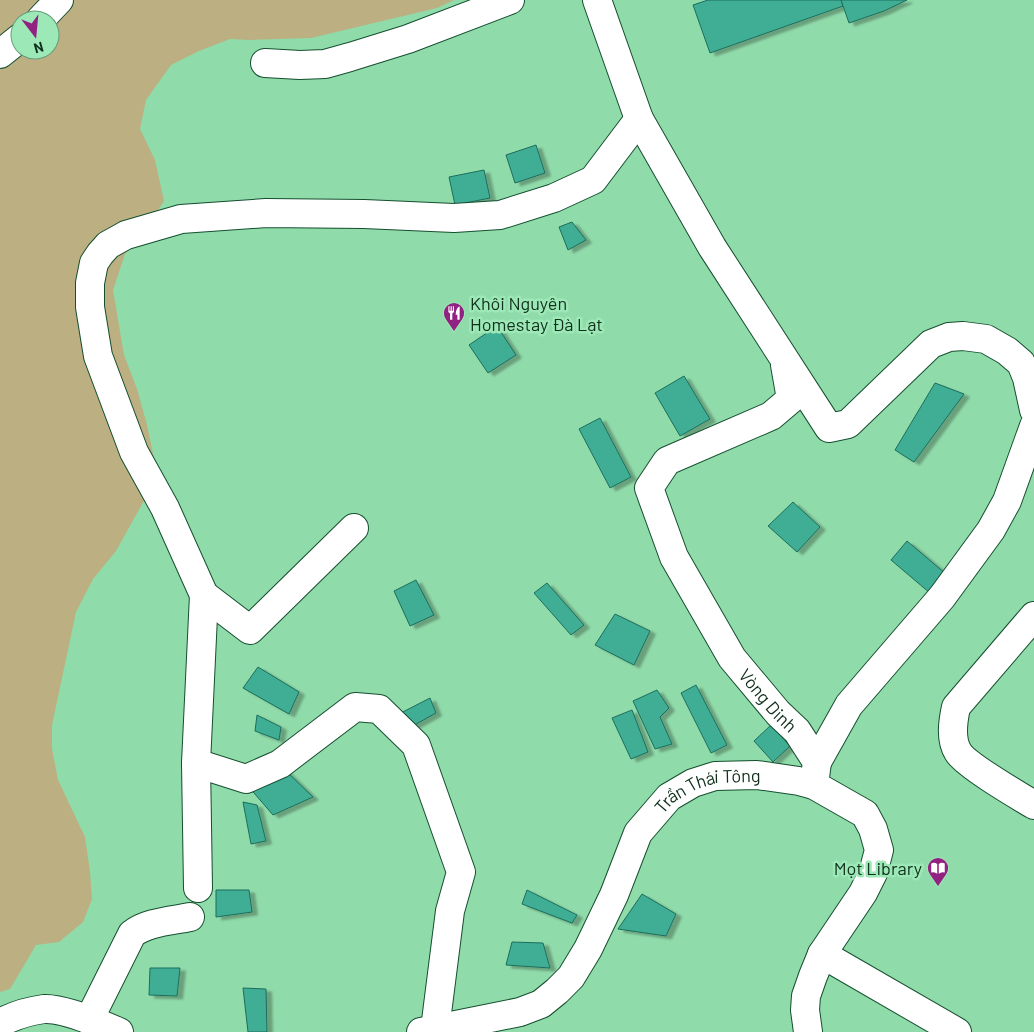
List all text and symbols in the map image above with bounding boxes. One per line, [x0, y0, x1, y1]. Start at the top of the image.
north arrow [10, 10, 60, 60]
text: N [32, 39, 46, 57]
place label: Khôi Nguyên Homestay Đà Lạt [470, 292, 603, 335]
restaurant icon: Khôi Nguyên Homestay Đà Lạt [442, 301, 466, 332]
street label: Vòng Dinh [734, 664, 802, 737]
street label: Trần Thái Tông [649, 764, 761, 817]
library icon: Mọt Library [926, 856, 950, 887]
place label: Mọt Library [834, 857, 922, 879]

